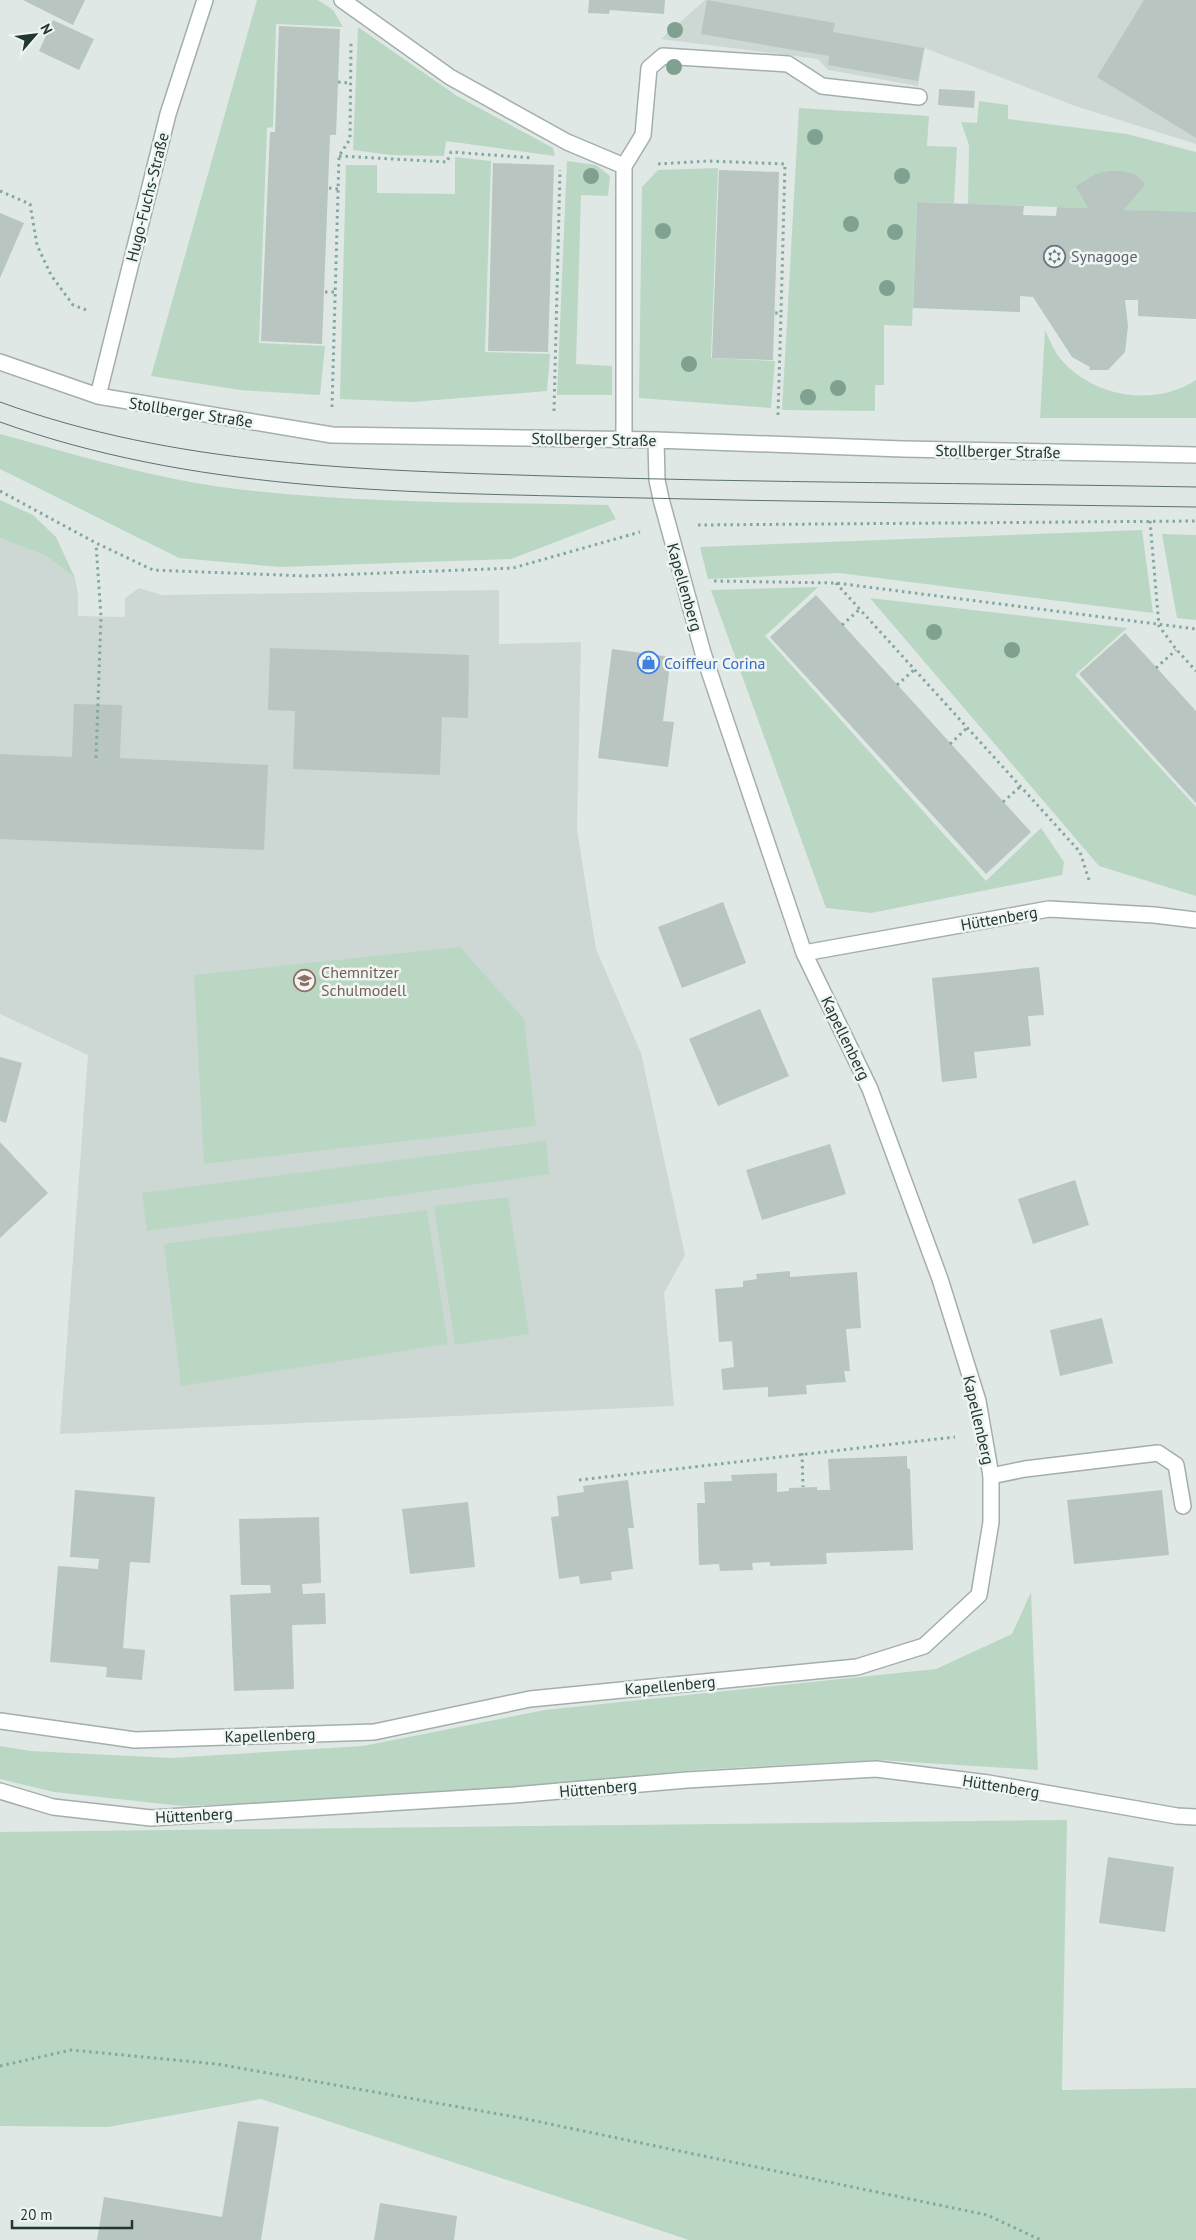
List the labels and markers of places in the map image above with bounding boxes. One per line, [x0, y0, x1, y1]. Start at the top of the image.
synagogue icon: Synagoge [1043, 244, 1067, 268]
place label: Synagoge [1071, 246, 1138, 266]
shop icon: Coiffeur Corina [636, 651, 660, 675]
place label: Coiffeur Corina [664, 653, 766, 673]
place label: Chemnitzer Schulmodell [321, 962, 407, 1000]
school or university icon: Chemnitzer Schulmodell [293, 969, 317, 993]

